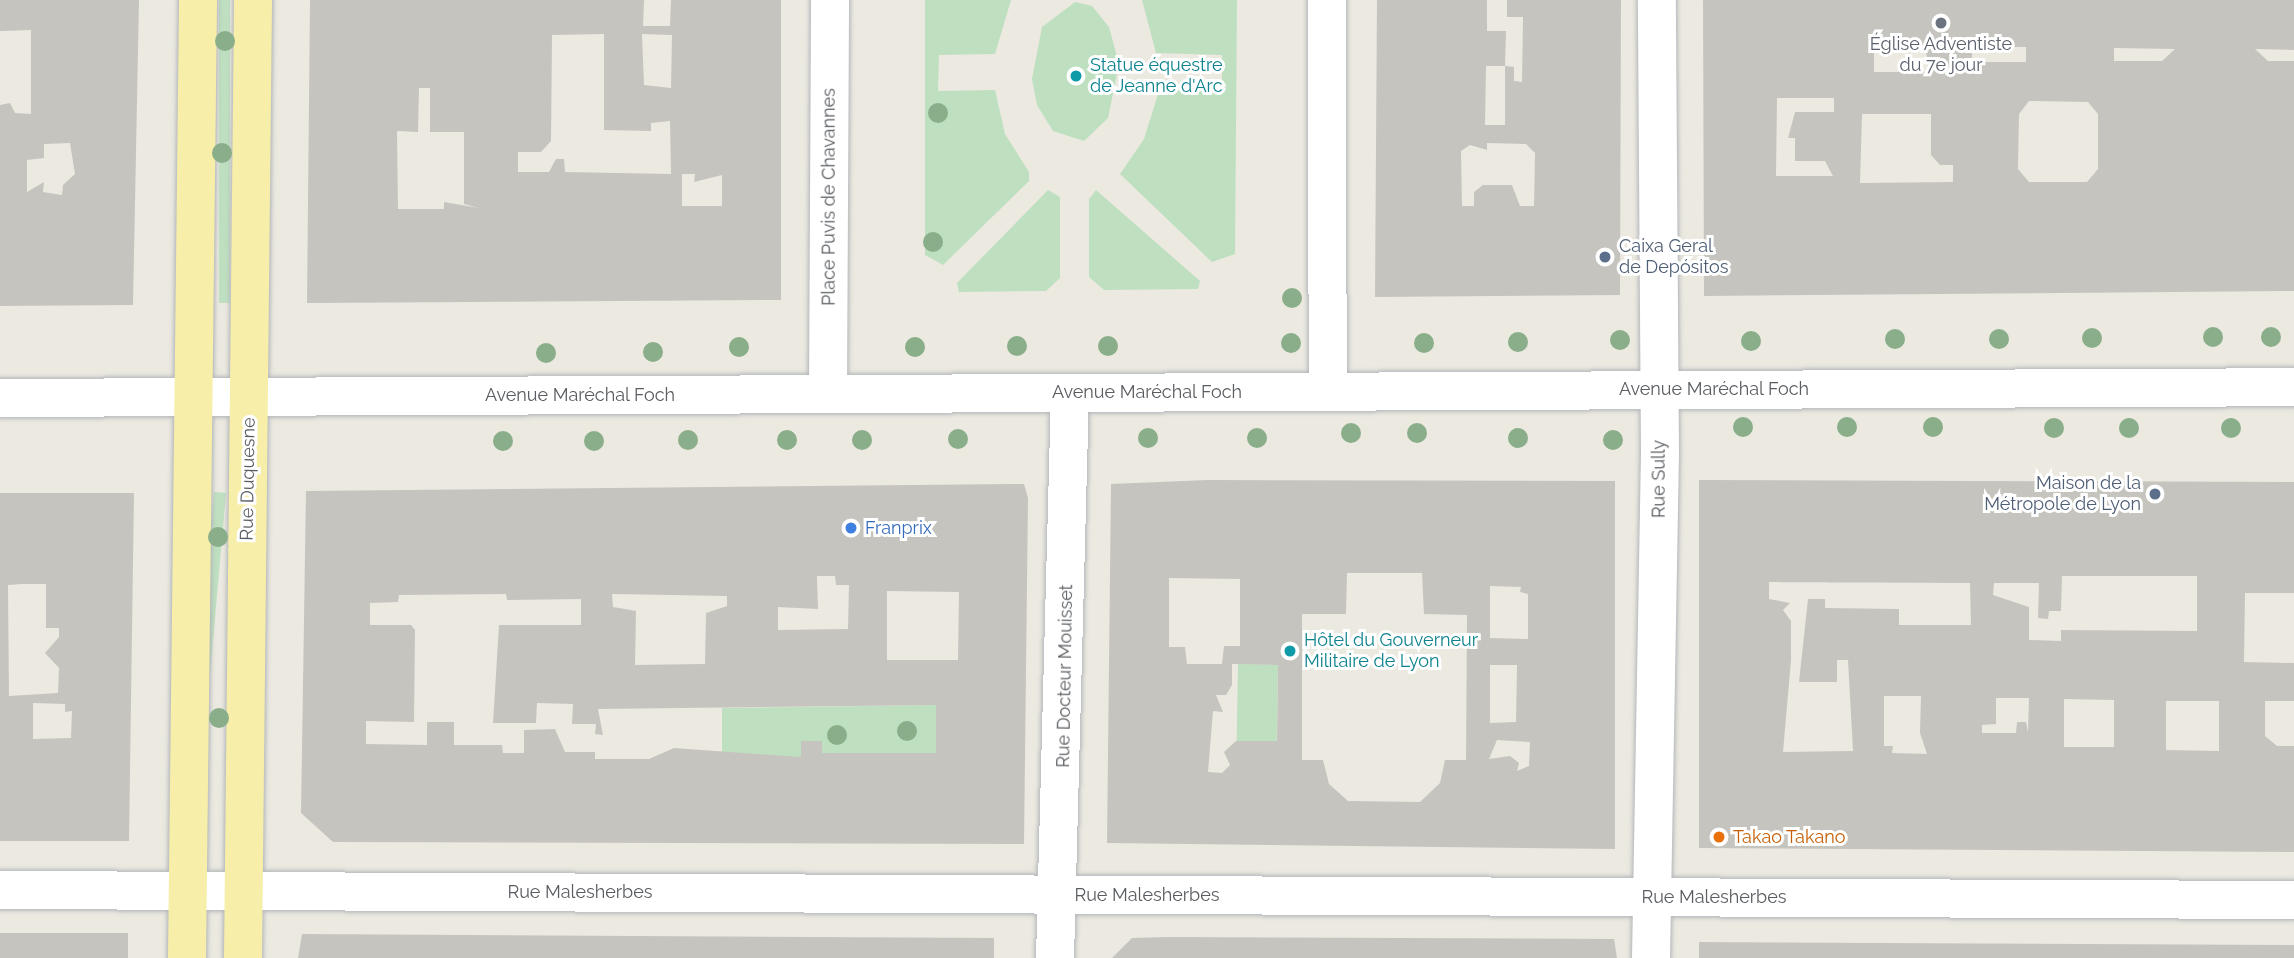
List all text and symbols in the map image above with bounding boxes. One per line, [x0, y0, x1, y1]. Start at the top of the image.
marker: Église Adventiste du 7e jour [1933, 15, 1949, 31]
place label: Église Adventiste du 7e jour [1870, 34, 2012, 76]
place label: Statue équestre de Jeanne d'Arc [1090, 55, 1223, 98]
marker: Statue équestre de Jeanne d'Arc [1068, 68, 1084, 84]
street label: Place Puvis de Chavannes [818, 88, 840, 306]
place label: Caixa Geral de Depósitos [1619, 236, 1728, 278]
marker: Caixa Geral de Depósitos [1597, 249, 1613, 265]
street label: Avenue Maréchal Foch [1619, 378, 1809, 400]
street label: Avenue Maréchal Foch [1052, 381, 1242, 403]
street label: Avenue Maréchal Foch [485, 384, 675, 406]
street label: Rue Duquesne [236, 417, 260, 541]
street label: Rue Sully [1648, 440, 1670, 518]
place label: Maison de la Métropole de Lyon [1984, 473, 2141, 516]
marker: Maison de la Métropole de Lyon [2147, 486, 2163, 502]
place label: Franprix [865, 517, 932, 539]
marker: Franprix [843, 520, 859, 536]
street label: Rue Docteur Mouisset [1053, 584, 1077, 768]
place label: Hôtel du Gouverneur Militaire de Lyon [1304, 630, 1479, 672]
marker: Hôtel du Gouverneur Militaire de Lyon [1282, 643, 1298, 659]
place label: Takao Takano [1733, 826, 1846, 848]
marker: Takao Takano [1711, 829, 1727, 845]
street label: Rue Malesherbes [508, 881, 652, 903]
street label: Rue Malesherbes [1075, 884, 1219, 906]
street label: Rue Malesherbes [1642, 886, 1786, 908]

